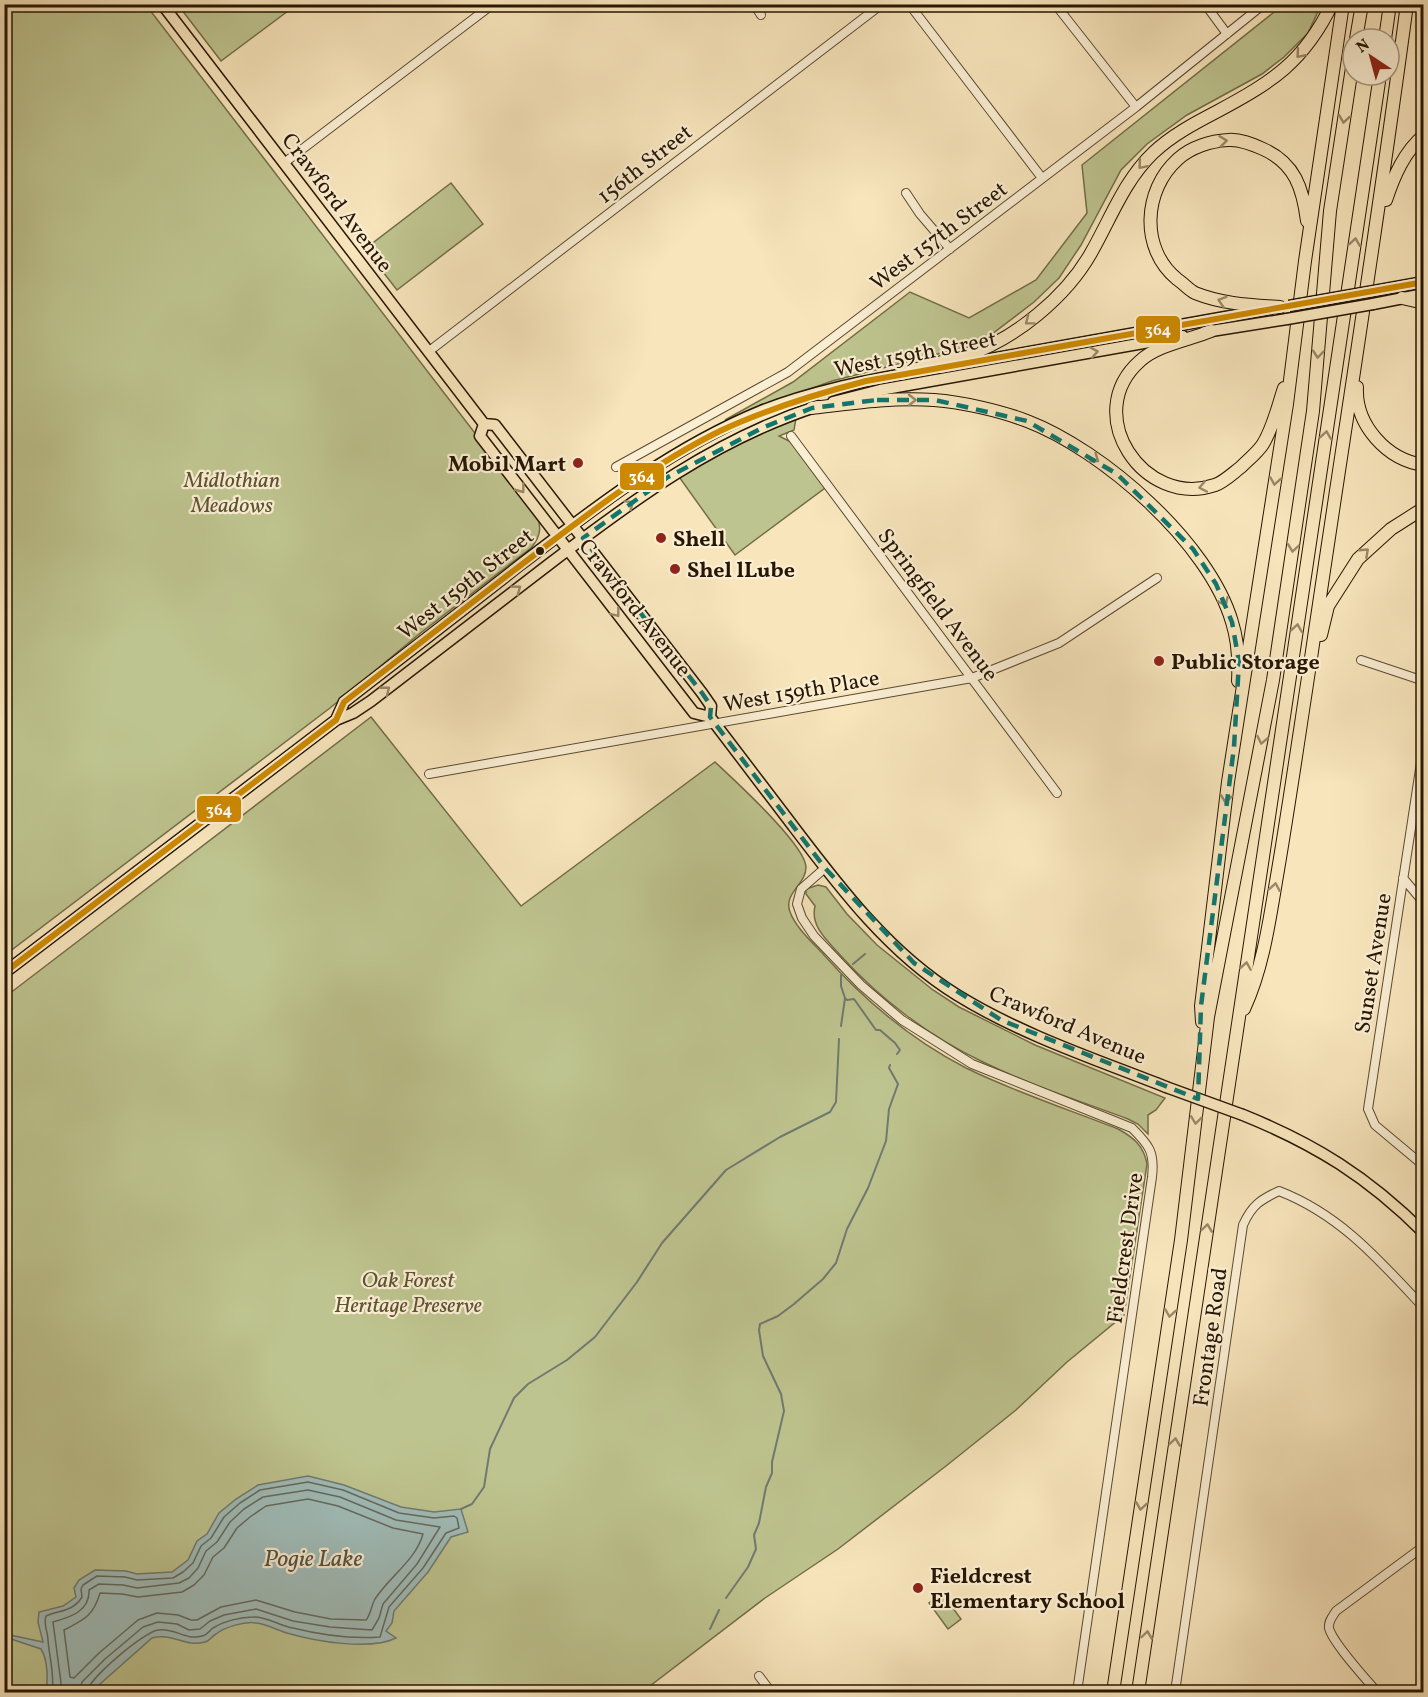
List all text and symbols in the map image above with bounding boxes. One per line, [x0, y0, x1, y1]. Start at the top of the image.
north arrow [1341, 27, 1401, 87]
text: N [1352, 34, 1375, 59]
one-way arrow [1296, 47, 1307, 58]
one-way arrow [1339, 114, 1351, 123]
street label: 156th Street [591, 118, 700, 212]
street label: Crawford Avenue [273, 127, 399, 280]
one-way arrow [1218, 135, 1228, 148]
one-way arrow [1138, 158, 1149, 169]
street label: West 157th Street [864, 175, 1015, 299]
one-way arrow [1348, 237, 1360, 246]
one-way arrow [1217, 296, 1228, 308]
one-way arrow [1024, 313, 1035, 324]
line badge: 364 [1135, 315, 1181, 344]
text: 364 [1145, 320, 1172, 342]
street label: West 159th Street [831, 324, 1000, 386]
one-way arrow [1090, 346, 1099, 358]
one-way arrow [1312, 350, 1325, 359]
one-way arrow [908, 394, 917, 406]
one-way arrow [1319, 430, 1331, 439]
place label: Mobil Mart [448, 450, 566, 481]
one-way arrow [1088, 452, 1099, 463]
marker: Mobil Mart [571, 456, 585, 470]
line badge: 364 [619, 462, 665, 491]
park label: Midlothian Meadows [183, 466, 280, 522]
text: 364 [629, 467, 656, 489]
one-way arrow [1269, 477, 1281, 486]
one-way arrow [1199, 480, 1209, 493]
one-way arrow [513, 482, 524, 493]
one-way arrow [623, 500, 634, 511]
street label: West 159th Street [392, 522, 541, 648]
street label: Springfield Avenue [869, 522, 1005, 689]
place label: Shell [673, 525, 725, 556]
marker: Shell [654, 531, 668, 545]
street label: Crawford Avenue [570, 533, 698, 684]
one-way arrow [1287, 542, 1300, 552]
unlabelled marker [534, 545, 546, 557]
one-way arrow [1359, 548, 1369, 559]
place label: Shel lLube [687, 556, 795, 587]
marker: Shel lLube [668, 562, 682, 576]
one-way arrow [510, 585, 521, 596]
one-way arrow [1216, 595, 1228, 606]
one-way arrow [609, 606, 620, 617]
one-way arrow [1290, 623, 1302, 632]
place label: Public Storage [1171, 648, 1320, 679]
marker: Public Storage [1152, 654, 1166, 668]
street label: West 159th Place [721, 663, 882, 721]
one-way arrow [379, 686, 390, 697]
one-way arrow [1256, 735, 1269, 745]
one-way arrow [1220, 794, 1232, 803]
line badge: 364 [196, 795, 242, 823]
text: 364 [206, 800, 233, 822]
one-way arrow [1268, 882, 1281, 892]
street label: Sunset Avenue [1348, 891, 1401, 1036]
one-way arrow [1239, 961, 1252, 971]
street label: Crawford Avenue [984, 979, 1150, 1073]
one-way arrow [1190, 1116, 1202, 1125]
street label: Fieldcrest Drive [1101, 1171, 1152, 1326]
one-way arrow [1201, 1223, 1213, 1233]
park label: Oak Forest Heritage Preserve [334, 1266, 482, 1322]
street label: Frontage Road [1186, 1266, 1237, 1409]
one-way arrow [1164, 1308, 1177, 1318]
one-way arrow [1169, 1437, 1181, 1446]
one-way arrow [1135, 1502, 1147, 1511]
water label: Pogie Lake [264, 1543, 362, 1577]
place label: Fieldcrest Elementary School [930, 1562, 1125, 1618]
marker: Fieldcrest Elementary School [911, 1581, 925, 1595]
one-way arrow [1140, 1630, 1152, 1639]

